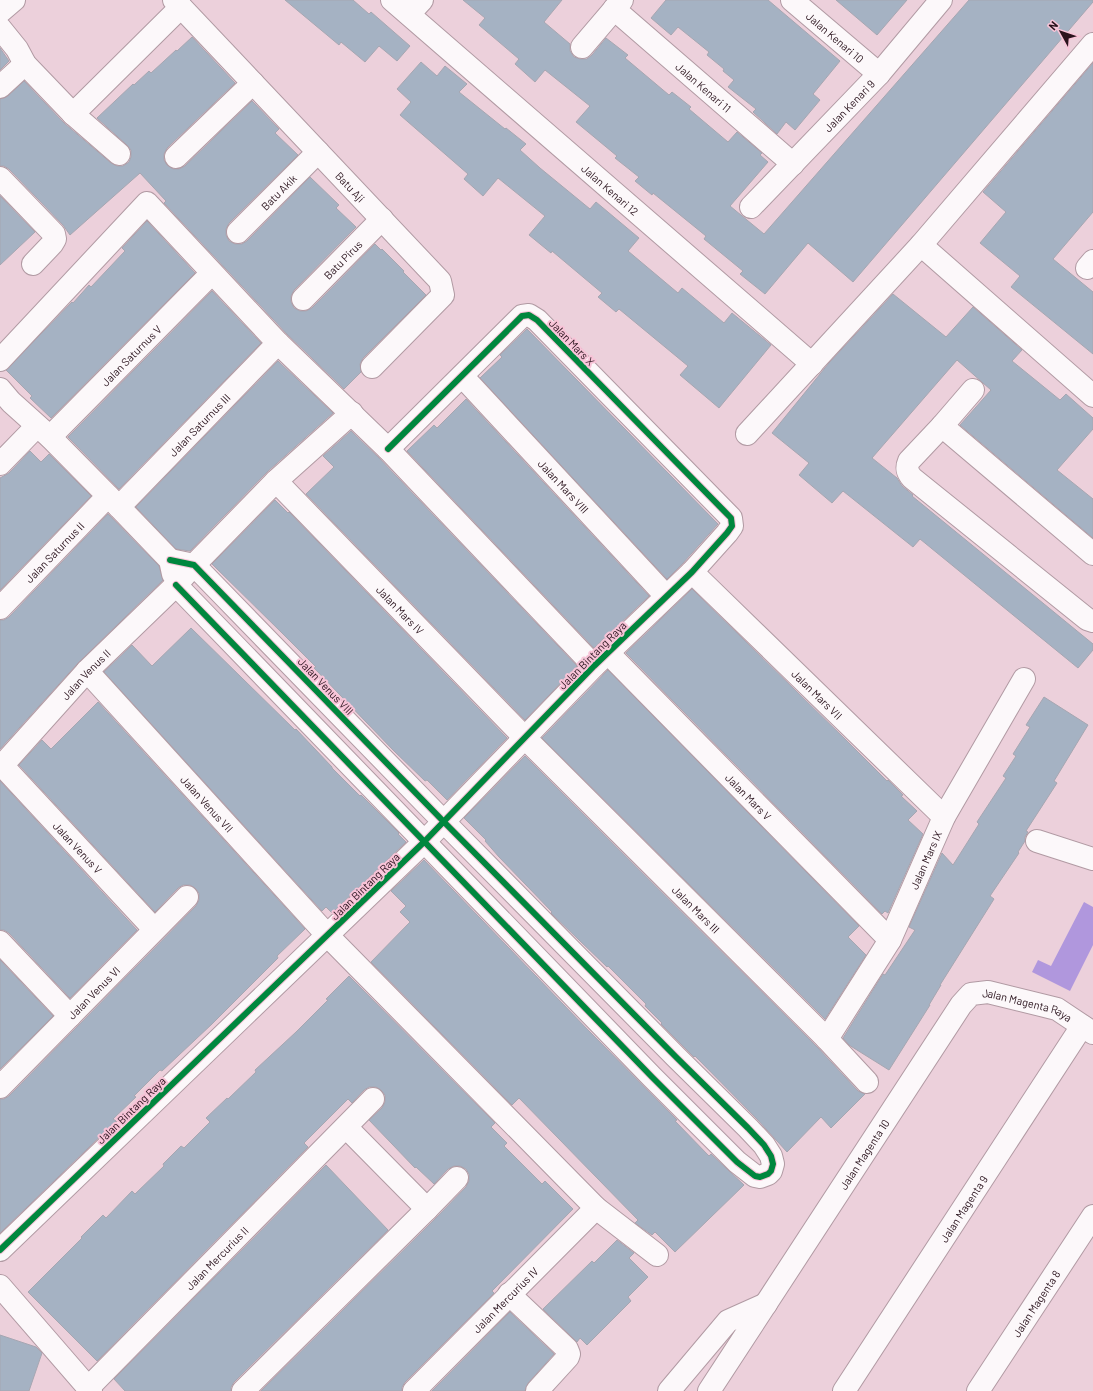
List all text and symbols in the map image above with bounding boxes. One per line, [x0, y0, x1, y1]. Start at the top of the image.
street label: Jalan Kenari 10 [804, 9, 867, 65]
north arrow [1041, 12, 1081, 52]
text: N [1046, 18, 1060, 32]
street label: Jalan Kenari 11 [674, 59, 734, 114]
street label: Jalan Kenari 9 [821, 77, 877, 134]
street label: Jalan Kenari 12 [579, 161, 642, 218]
street label: Batu Aji [333, 169, 368, 204]
street label: Batu Akik [258, 171, 299, 212]
street label: Batu Pirus [320, 237, 364, 281]
street label: Jalan Mars X [547, 316, 598, 368]
street label: Jalan Saturnus V [98, 322, 164, 388]
street label: Jalan Saturnus III [166, 390, 232, 458]
street label: Jalan Mars VIII [536, 457, 592, 515]
street label: Jalan Saturnus II [22, 519, 86, 585]
street label: Jalan Mars IV [374, 583, 427, 637]
street label: Jalan Bintang Raya [555, 618, 629, 692]
street label: Jalan Venus II [58, 646, 113, 702]
street label: Jalan Venus VIII [295, 655, 357, 717]
street label: Jalan Mars VII [789, 667, 845, 721]
street label: Jalan Mars V [723, 771, 775, 823]
street label: Jalan Venus VII [179, 773, 236, 834]
street label: Jalan Venus V [51, 819, 106, 876]
street label: Jalan Mars IX [907, 828, 944, 891]
street label: Jalan Bintang Raya [328, 850, 402, 922]
street label: Jalan Mars III [670, 883, 723, 935]
street label: Jalan Venus VI [65, 963, 122, 1021]
street label: Jalan Magenta Raya [981, 986, 1075, 1024]
street label: Jalan Bintang Raya [94, 1074, 168, 1146]
street label: Jalan Magenta 10 [836, 1116, 891, 1192]
street label: Jalan Magenta 9 [937, 1172, 990, 1244]
street label: Jalan Mercurius II [183, 1223, 250, 1292]
street label: Jalan Mercurius IV [470, 1264, 541, 1335]
street label: Jalan Magenta 8 [1009, 1267, 1062, 1339]

